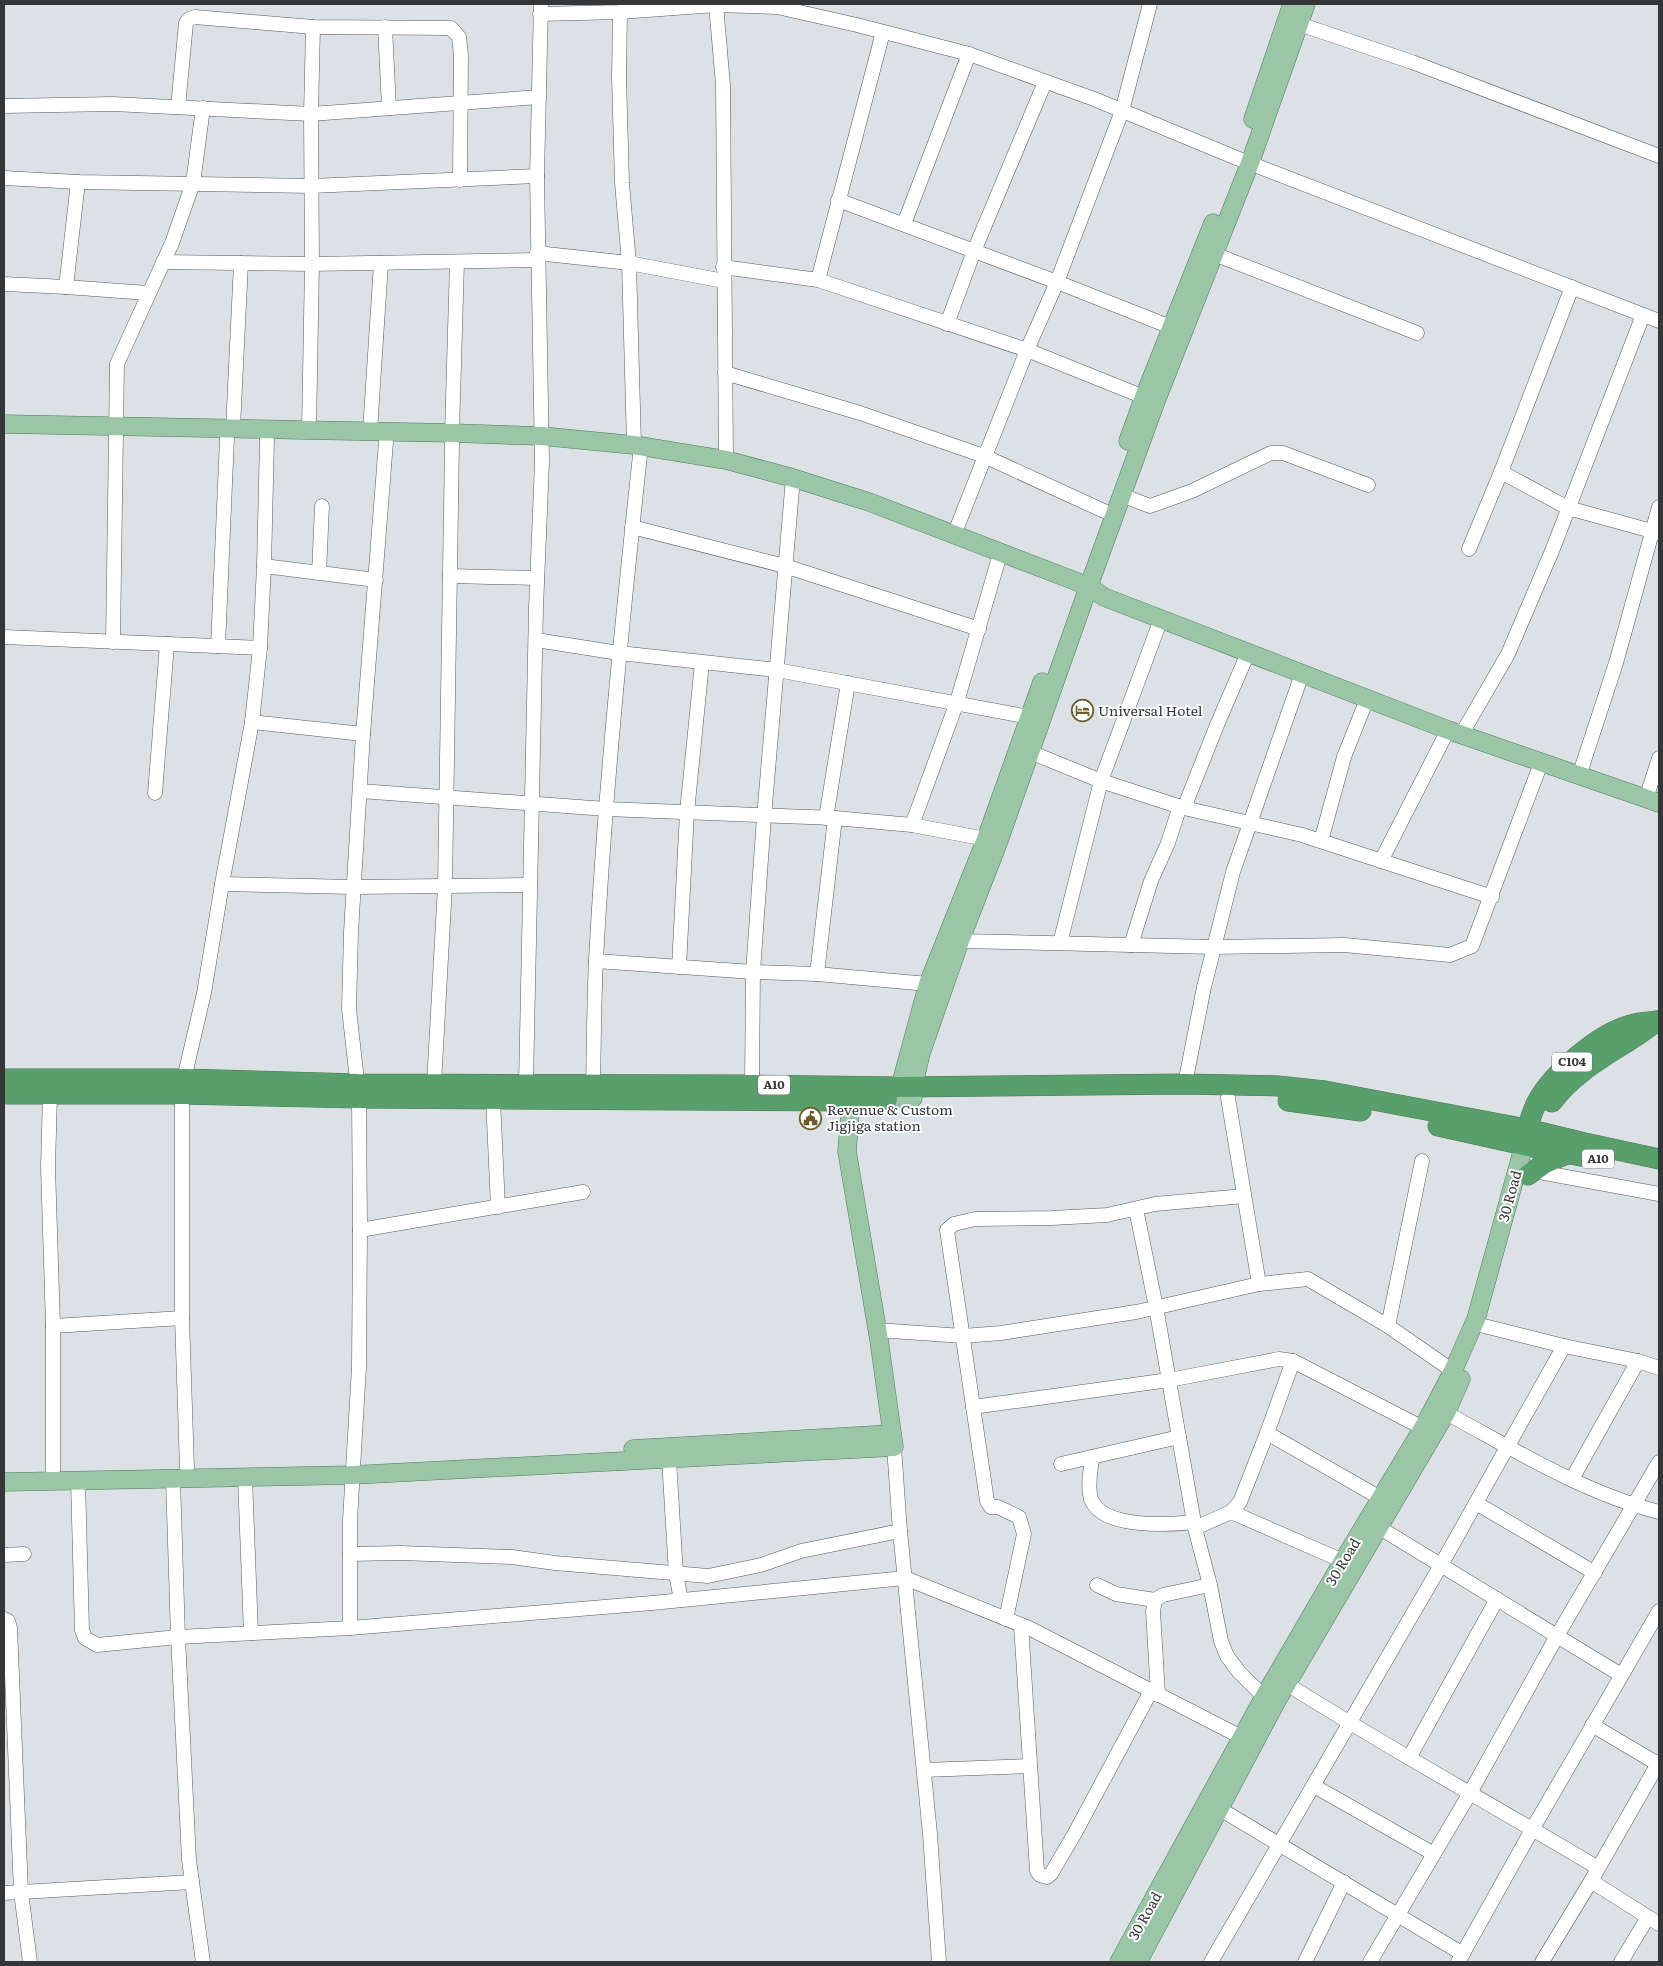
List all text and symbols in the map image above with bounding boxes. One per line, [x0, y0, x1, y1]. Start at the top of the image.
hotel icon: Universal Hotel [1070, 699, 1094, 723]
place label: Universal Hotel [1098, 700, 1203, 720]
road number: C104 [1552, 1052, 1592, 1072]
road number: A10 [758, 1076, 790, 1094]
place label: Revenue & Custom Jigjiga station [827, 1099, 953, 1135]
public building icon: Revenue & Custom Jigjiga station [799, 1106, 823, 1130]
road number: A10 [1582, 1150, 1614, 1168]
street label: 30 Road [1493, 1167, 1526, 1224]
street label: 30 Road [1320, 1533, 1364, 1589]
street label: 30 Road [1123, 1887, 1166, 1943]

